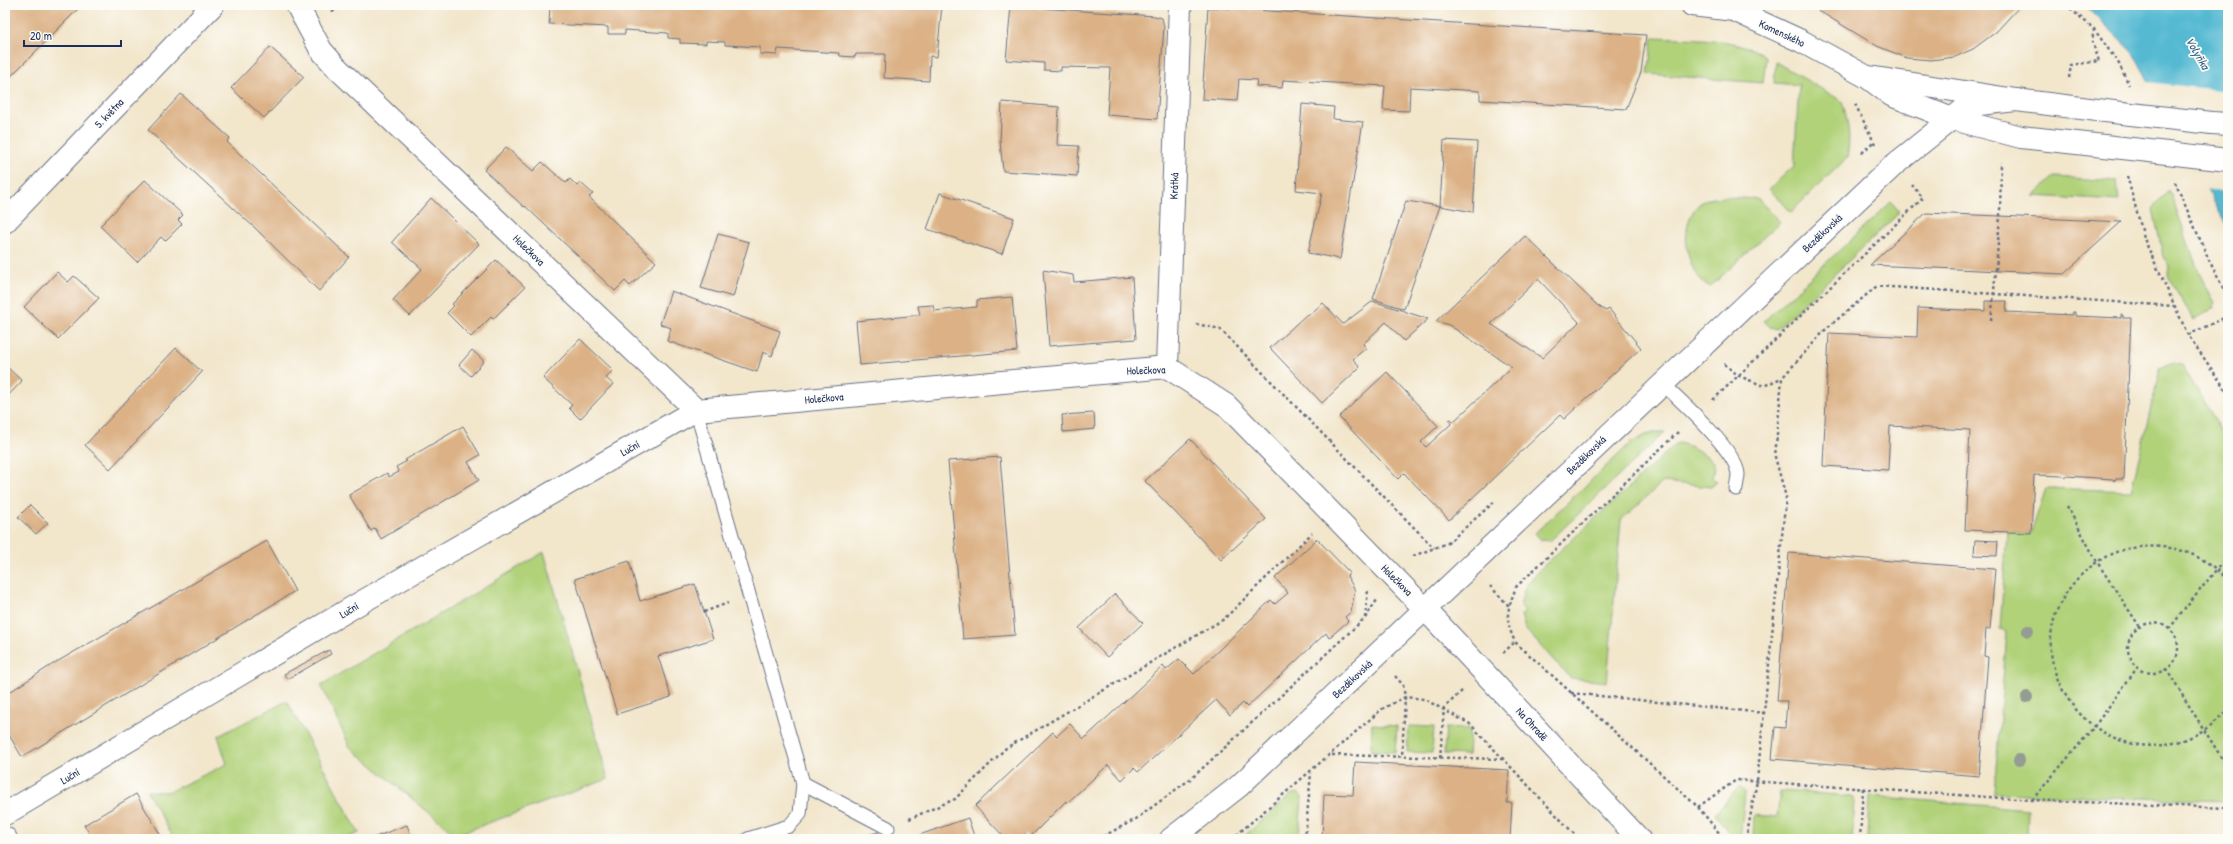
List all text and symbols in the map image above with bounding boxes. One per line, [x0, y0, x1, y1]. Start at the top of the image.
street label: Komenského [1757, 16, 1808, 50]
scale bar [24, 22, 121, 48]
text: 20 m [30, 27, 52, 44]
water label: Volyňka [2182, 34, 2215, 74]
street label: 5. května [91, 95, 127, 131]
street label: Krátká [1167, 172, 1181, 200]
street label: Bezděkovská [1799, 210, 1846, 255]
street label: Holečkova [510, 231, 548, 269]
street label: Holečkova [1126, 362, 1166, 378]
street label: Holečkova [804, 389, 845, 407]
street label: Bezděkovská [1563, 432, 1609, 477]
street label: Luční [618, 437, 642, 459]
street label: Holečkova [1378, 561, 1416, 599]
street label: Luční [337, 599, 361, 621]
street label: Bezděkovská [1329, 656, 1376, 701]
street label: Na Ohradě [1513, 704, 1551, 744]
street label: Luční [58, 765, 82, 787]

